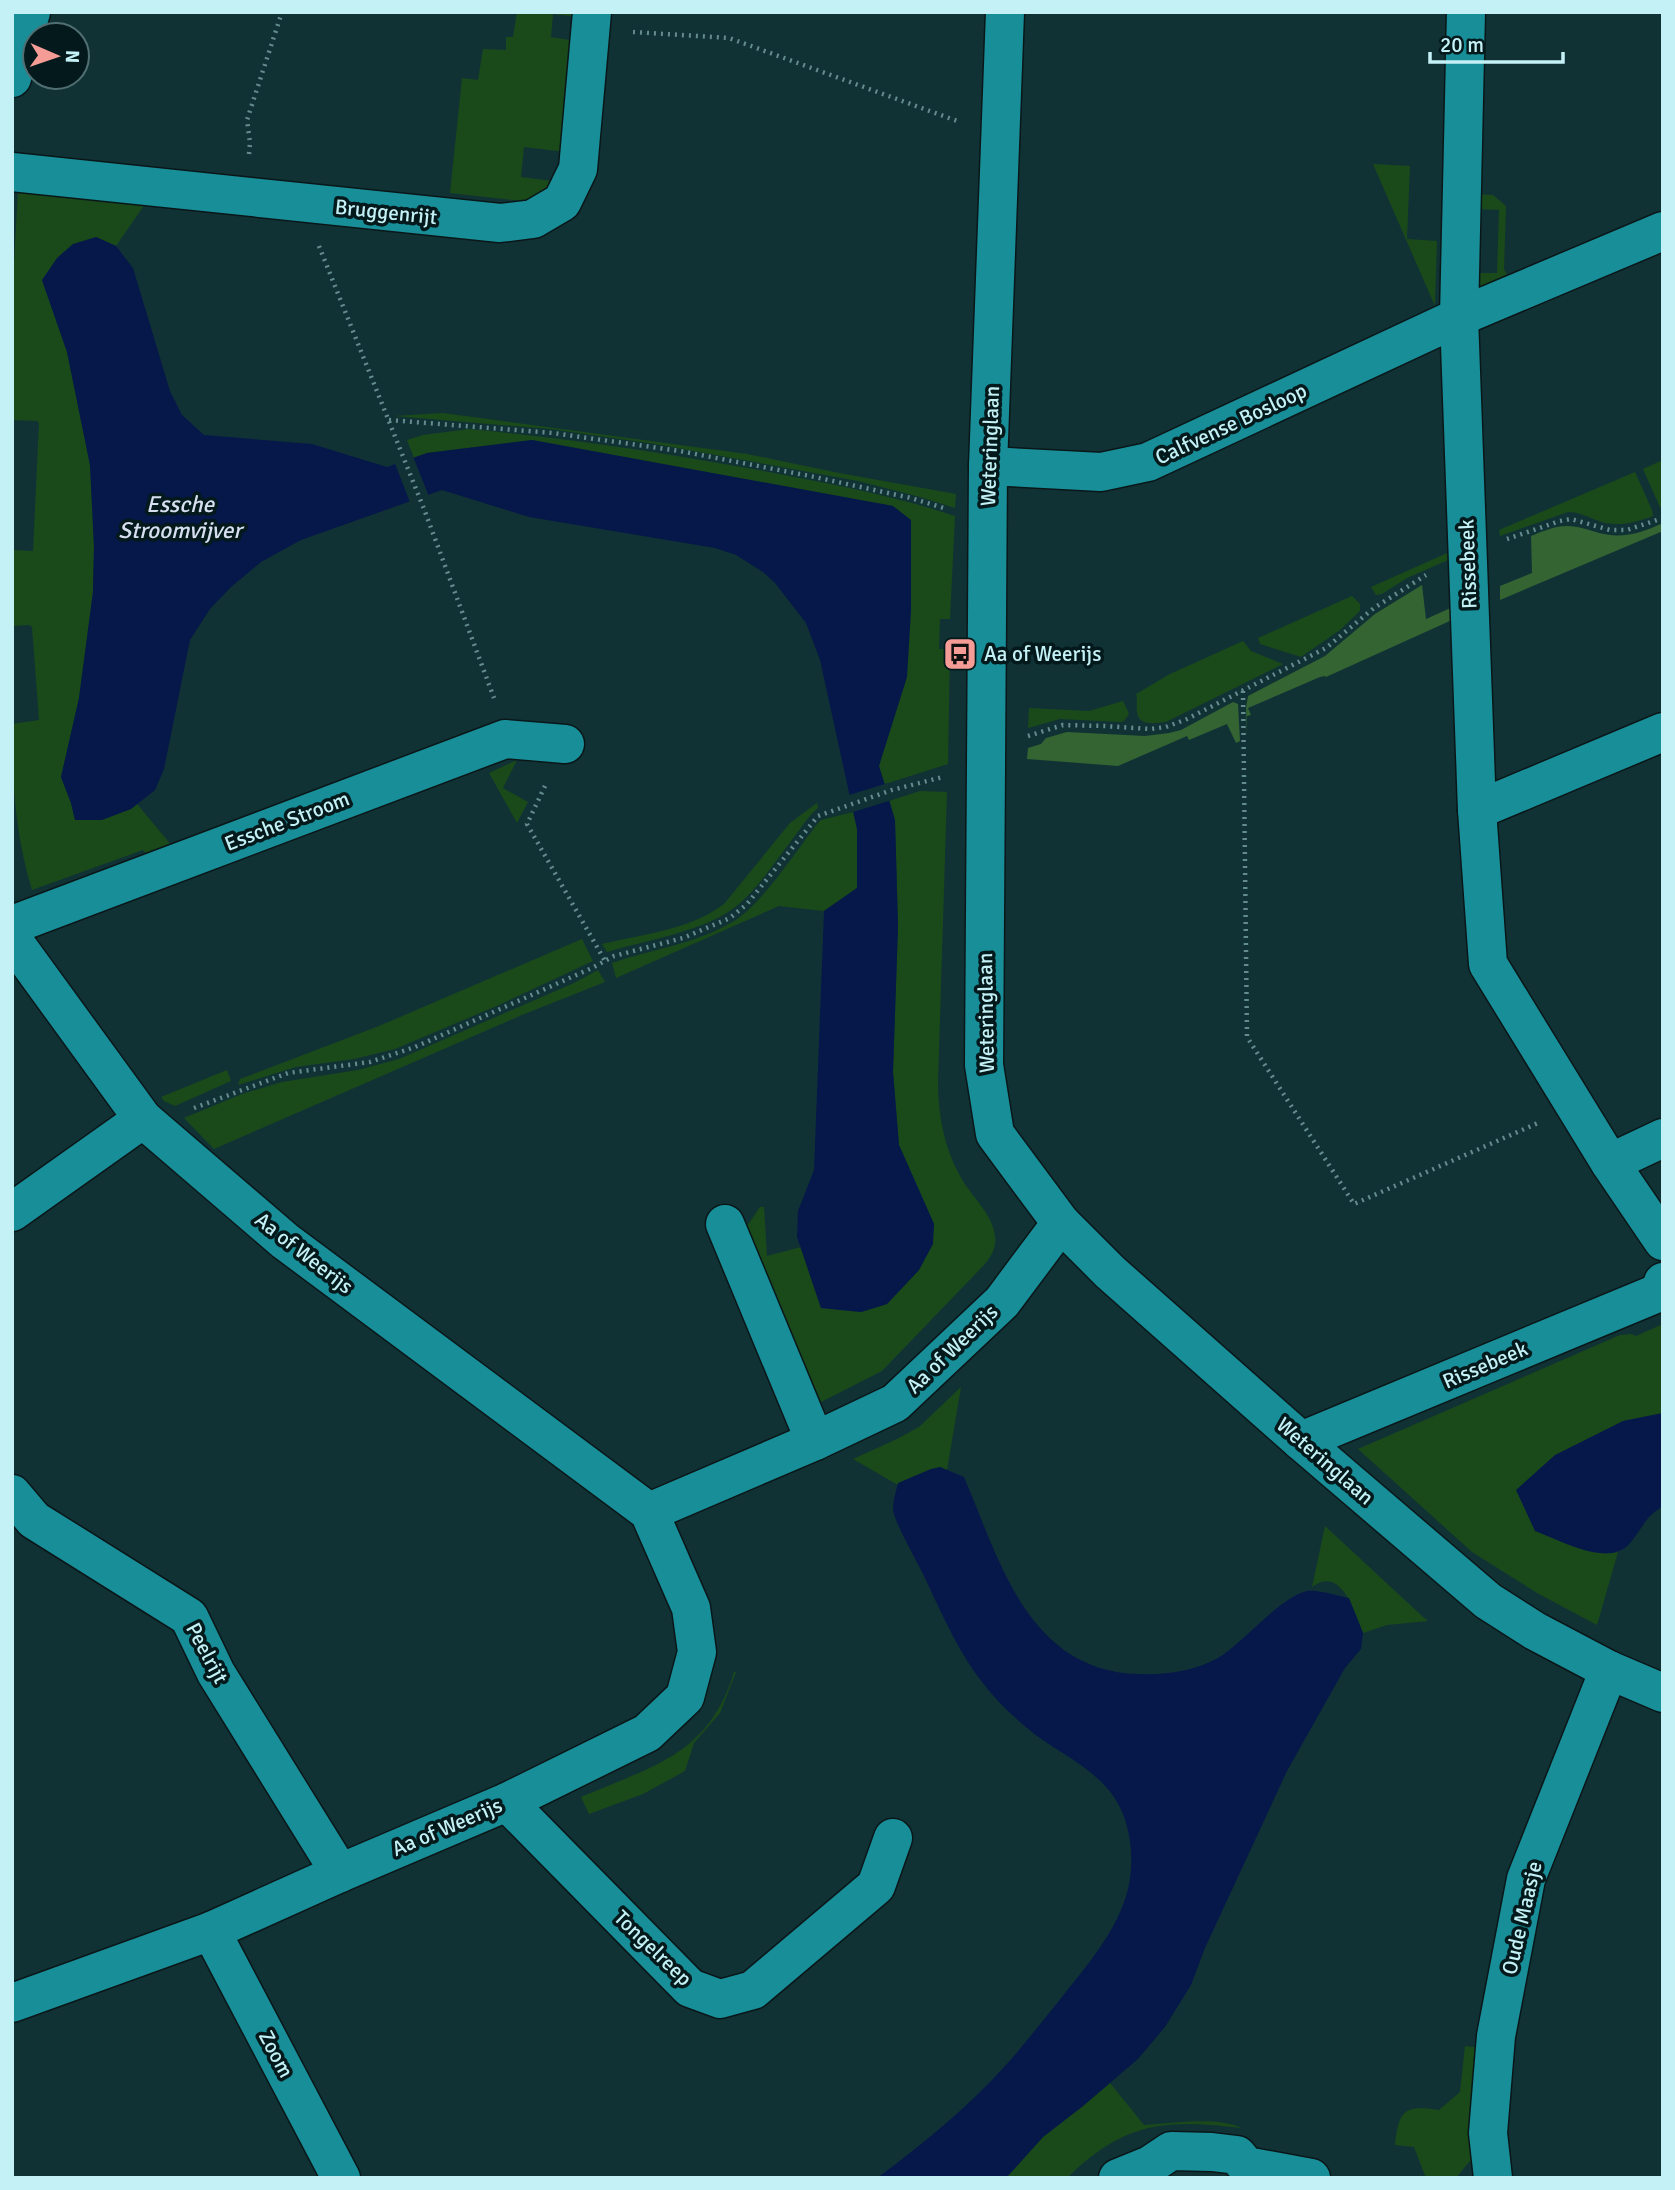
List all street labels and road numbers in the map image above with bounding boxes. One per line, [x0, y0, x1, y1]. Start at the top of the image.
street label: Bruggenrijt [334, 194, 438, 230]
street label: Calfvense Bosloop [1151, 377, 1311, 471]
street label: Weteringlaan [975, 385, 1005, 507]
street label: Rissebeek [1453, 518, 1483, 609]
street label: Essche Stroom [221, 785, 353, 857]
street label: Weteringlaan [972, 953, 1000, 1073]
street label: Aa of Weerijs [250, 1207, 358, 1299]
street label: Aa of Weerijs [901, 1299, 1003, 1399]
street label: Rissebeek [1439, 1335, 1532, 1395]
street label: Weteringlaan [1271, 1412, 1379, 1510]
street label: Peelrijt [180, 1618, 234, 1688]
street label: Aa of Weerijs [388, 1792, 506, 1862]
street label: Oude Maasje [1496, 1859, 1548, 1977]
street label: Tongelreep [609, 1905, 697, 1991]
street label: Zoom [253, 2026, 299, 2082]

